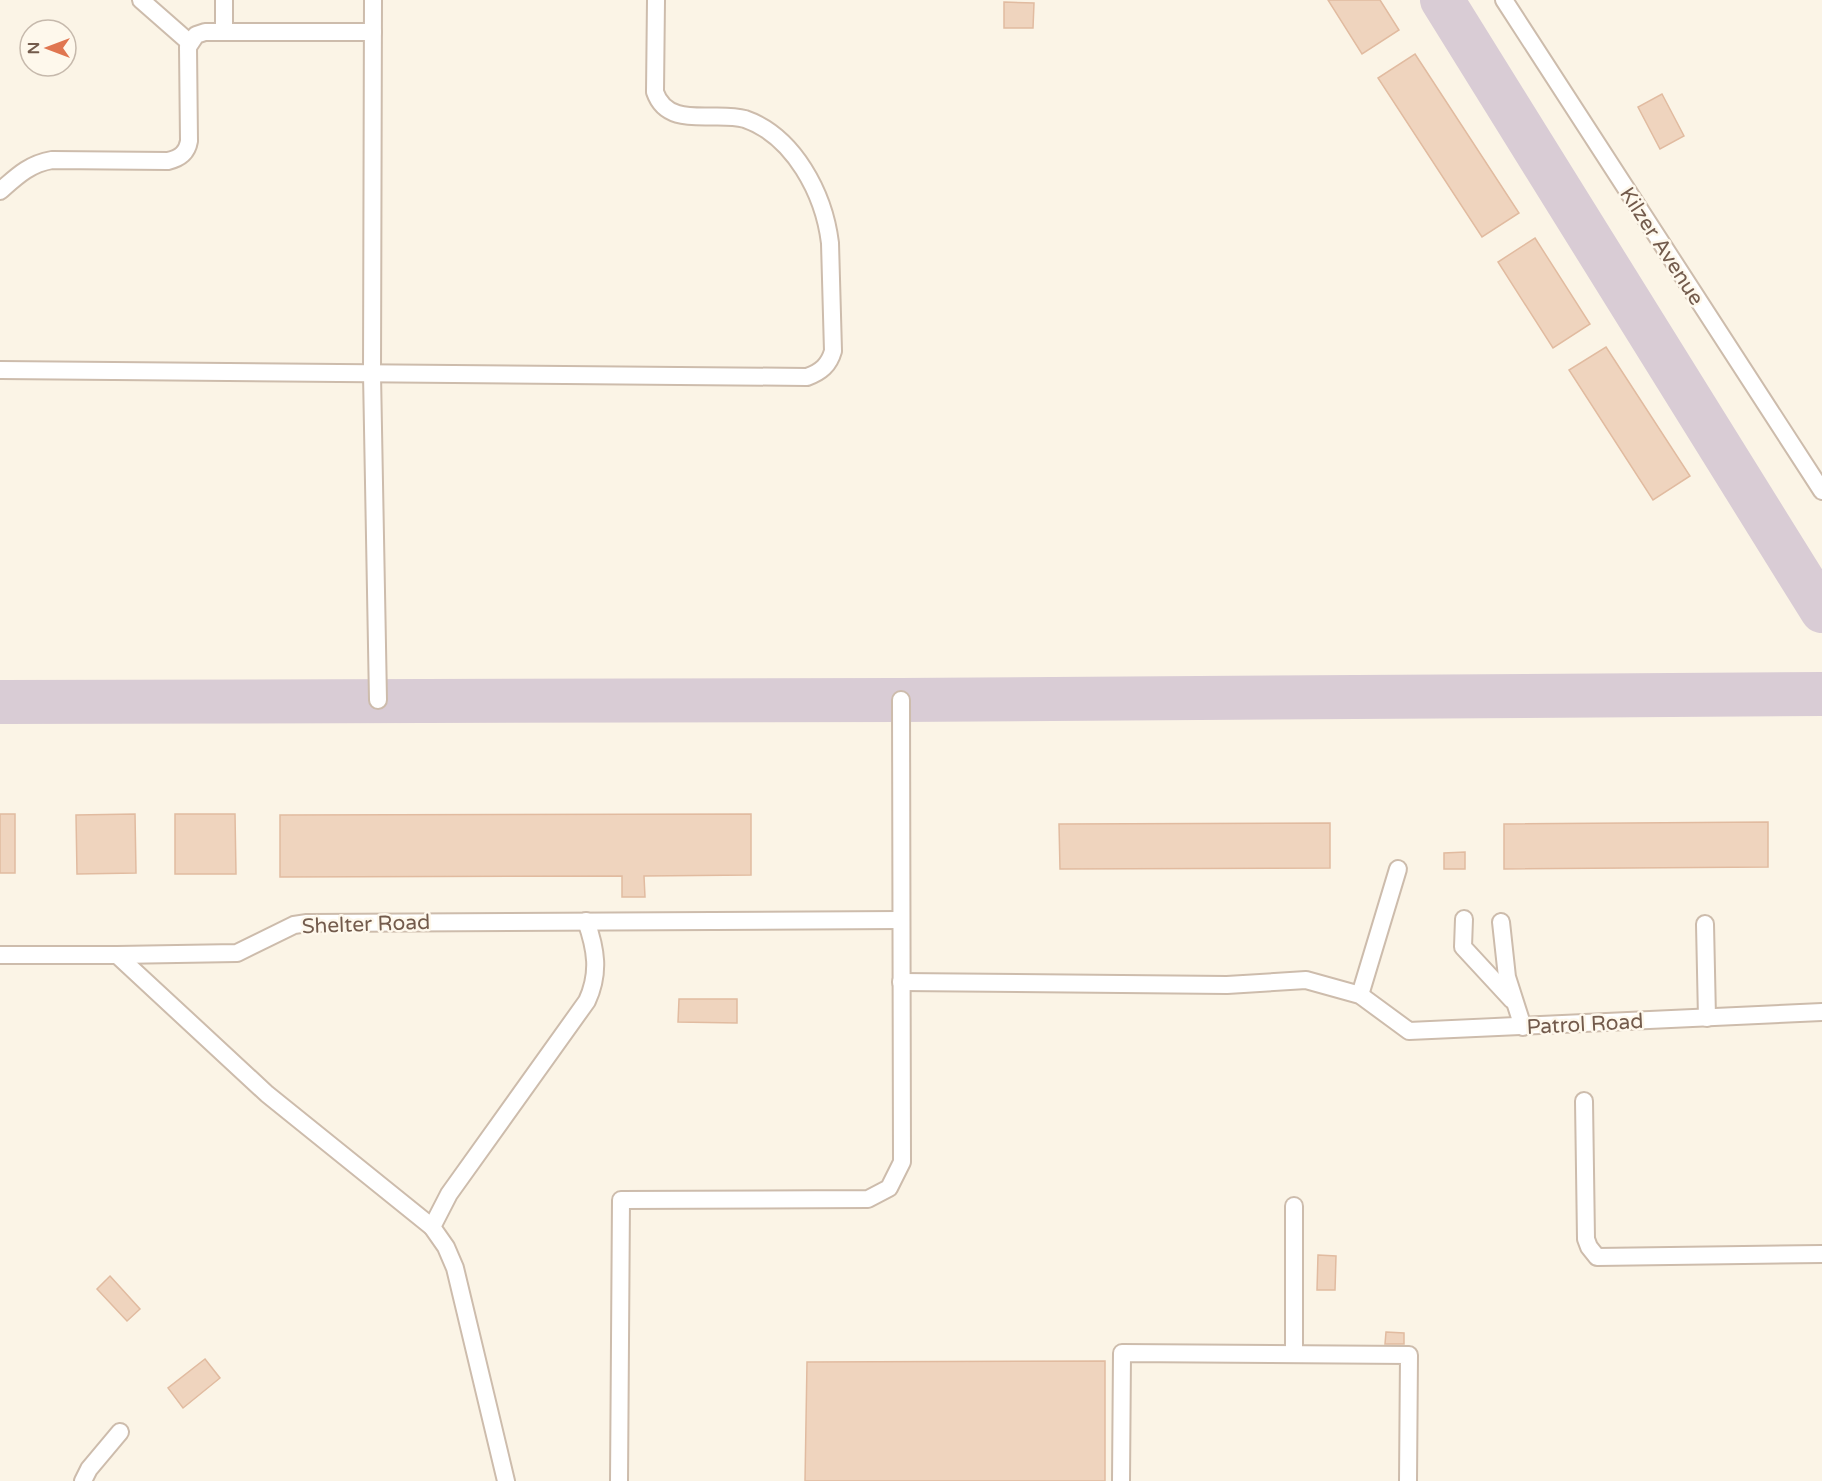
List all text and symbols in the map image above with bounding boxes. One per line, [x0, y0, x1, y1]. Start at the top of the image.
north arrow [18, 18, 78, 78]
text: N [24, 42, 44, 54]
street label: Kilzer Avenue [1614, 183, 1709, 310]
street label: Shelter Road [301, 910, 431, 939]
street label: Patrol Road [1526, 1009, 1644, 1040]

